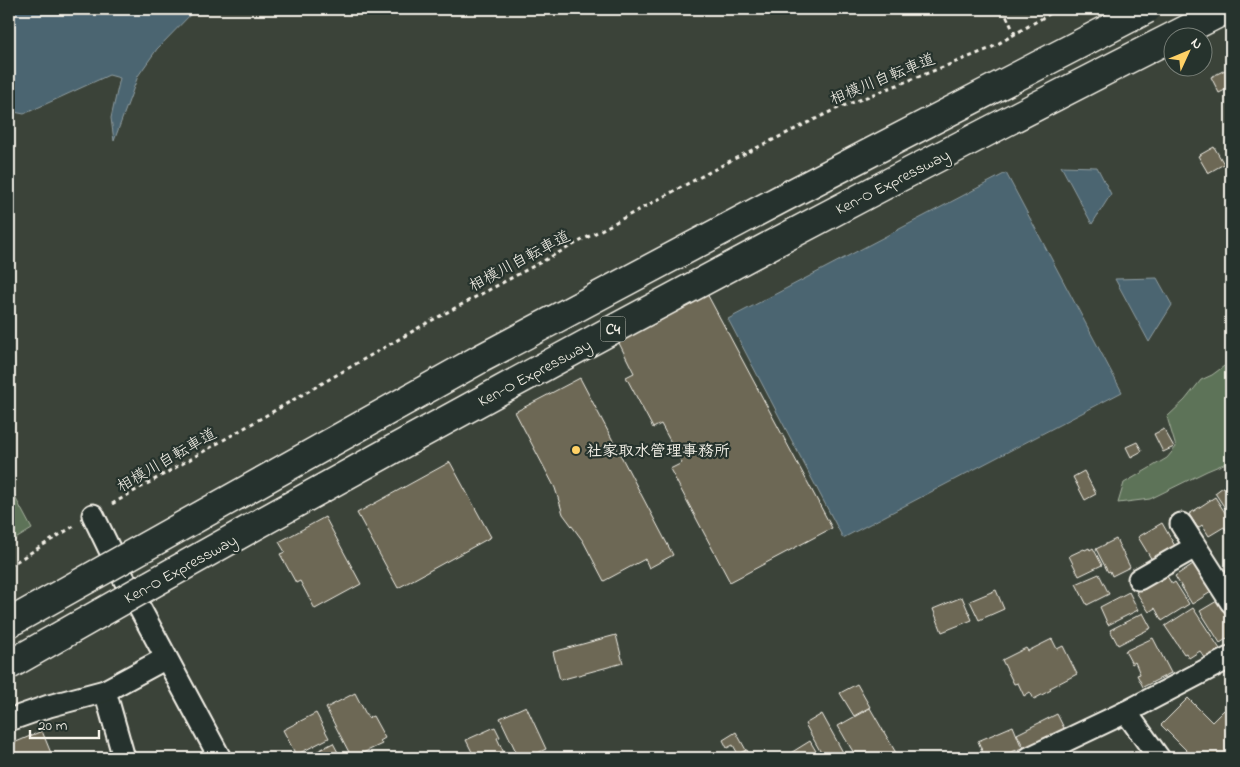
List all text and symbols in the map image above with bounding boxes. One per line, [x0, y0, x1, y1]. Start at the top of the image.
north arrow [1162, 28, 1212, 78]
text: N [1185, 33, 1207, 55]
street label: 相模川自転車道 [826, 48, 939, 112]
street label: Ken-O Expressway [832, 144, 954, 222]
street label: 相模川自転車道 [465, 225, 575, 299]
road number: C4 [600, 316, 626, 342]
street label: Ken-O Expressway [474, 334, 596, 414]
street label: 相模川自転車道 [112, 422, 222, 499]
place label: 社家取水管理事務所 [586, 440, 730, 464]
marker: 社家取水管理事務所 [570, 444, 582, 456]
street label: Ken-O Expressway [120, 529, 242, 611]
scale bar [30, 707, 99, 739]
text: 20 m [38, 715, 68, 737]

